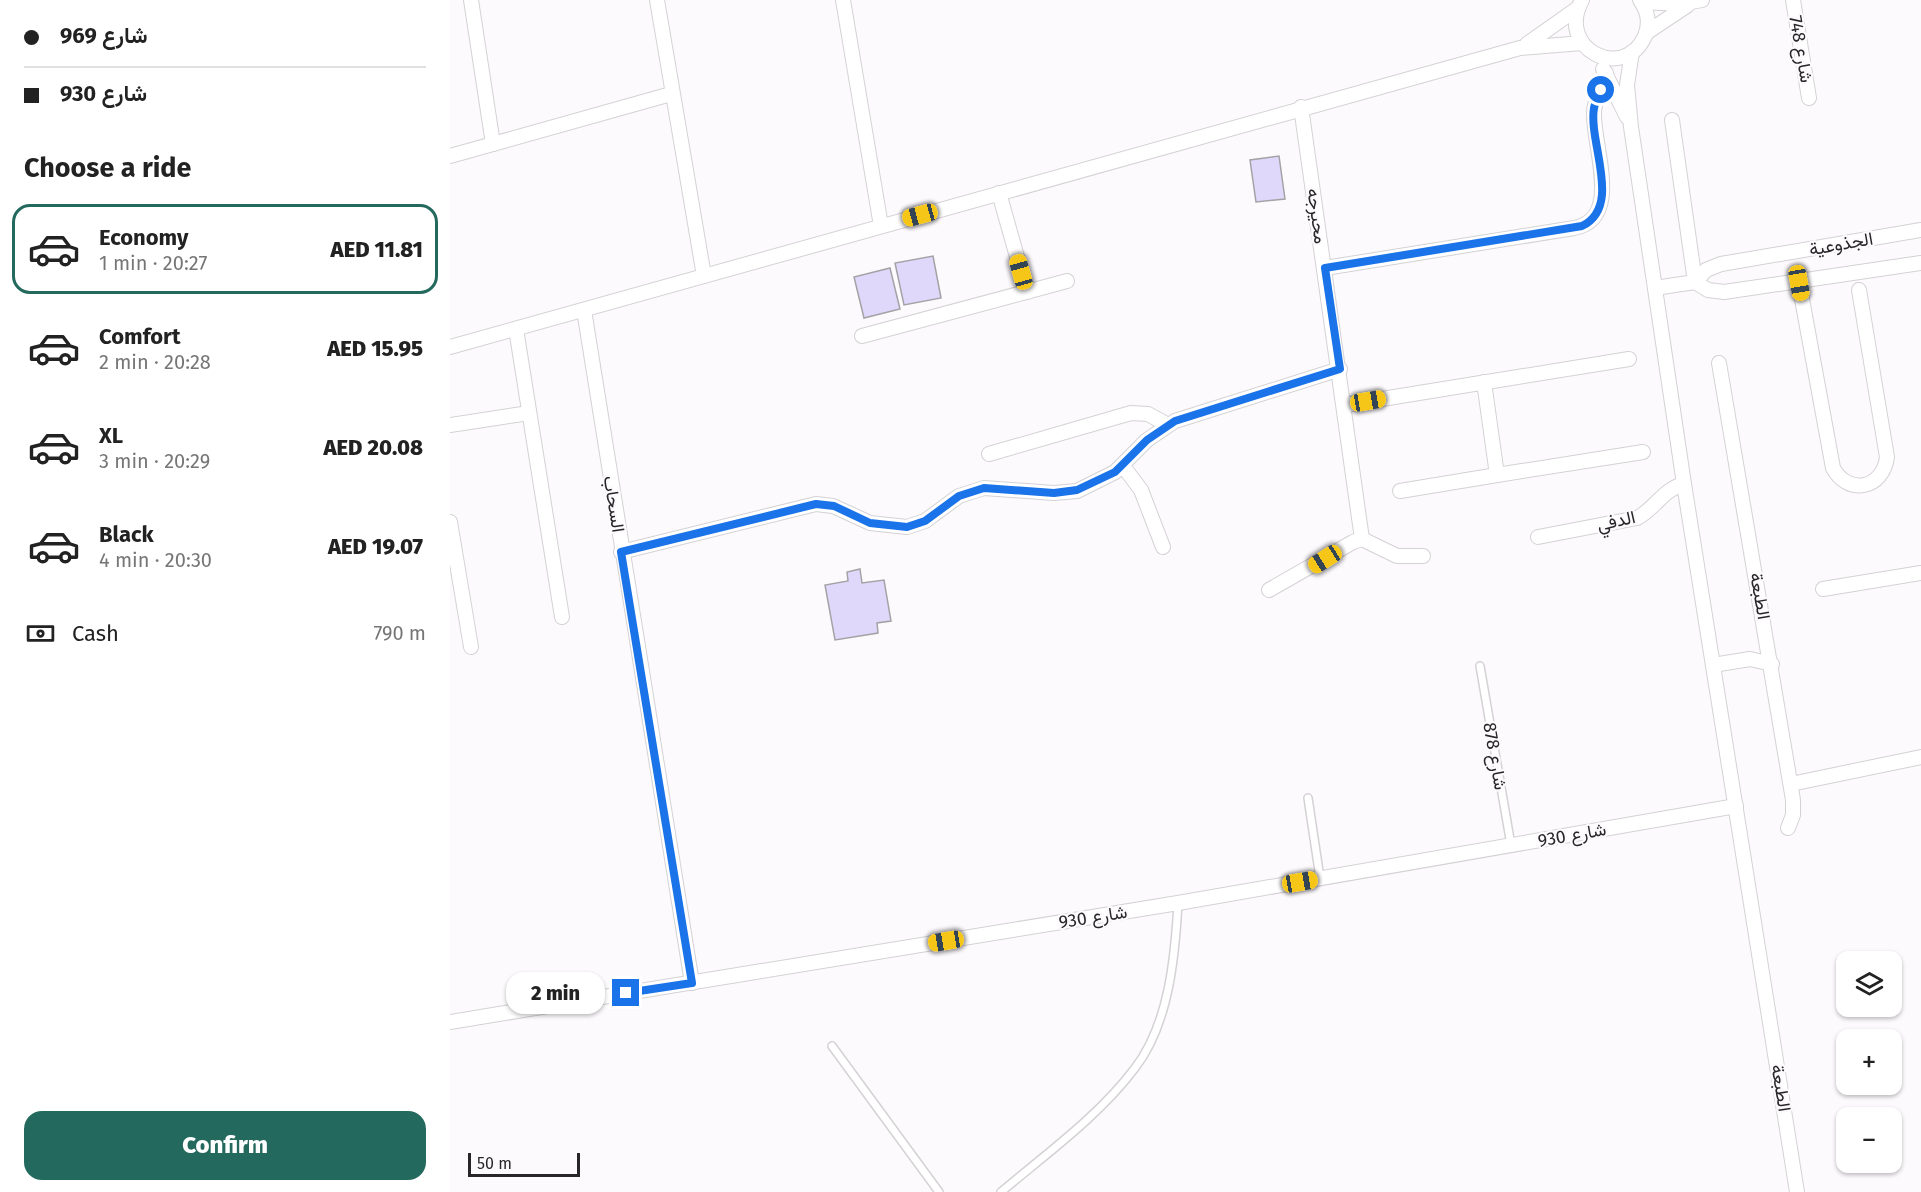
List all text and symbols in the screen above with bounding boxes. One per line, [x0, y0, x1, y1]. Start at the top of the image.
street label: شارع 748 [1783, 14, 1818, 84]
text: شارع 969 [60, 22, 148, 49]
route start [1587, 76, 1614, 103]
text: شارع 930 [60, 80, 147, 107]
text: Choose a ride [24, 152, 191, 184]
street label: محيرجه [1302, 187, 1332, 245]
car [900, 202, 940, 228]
icon: car [27, 222, 81, 276]
text: Economy [99, 224, 188, 251]
street label: الجذوعية [1807, 228, 1875, 260]
text: AED 11.81 [331, 236, 423, 263]
text: 1 min · 20:27 [99, 251, 207, 275]
car [1007, 252, 1035, 292]
car [1787, 264, 1811, 302]
icon: car [27, 321, 81, 375]
text: Comfort [99, 323, 180, 350]
text: AED 15.95 [327, 335, 423, 362]
text: 2 min · 20:28 [99, 350, 211, 374]
car [1349, 389, 1387, 413]
icon: car [27, 420, 81, 474]
text: XL [99, 422, 123, 449]
text: AED 20.08 [323, 434, 423, 461]
text: 3 min · 20:29 [99, 449, 210, 473]
street label: السحاب [599, 474, 629, 534]
street label: الدفي [1595, 506, 1638, 540]
icon: car [27, 519, 81, 573]
text: Black [99, 521, 154, 548]
text: AED 19.07 [328, 533, 423, 560]
car [1305, 542, 1345, 576]
text: 4 min · 20:30 [99, 548, 212, 572]
street label: الطبعة [1745, 571, 1775, 621]
icon: cash [24, 617, 57, 650]
text: Cash [72, 620, 119, 647]
text: 790 m [373, 621, 426, 645]
street label: شارع 878 [1477, 721, 1512, 792]
street label: شارع 930 [1536, 818, 1608, 853]
car [1281, 870, 1319, 894]
street label: شارع 930 [1057, 901, 1129, 934]
car [927, 929, 965, 953]
map controls [1836, 951, 1902, 1173]
button: layers [1836, 951, 1902, 1017]
callout: 2 min [506, 972, 605, 1014]
route end [612, 979, 639, 1006]
text: 2 min [531, 981, 580, 1005]
button: + [1836, 1029, 1902, 1095]
street label: الطبعة [1766, 1063, 1796, 1113]
button: − [1836, 1107, 1902, 1173]
button: Confirm [24, 1111, 426, 1180]
scale bar [468, 1150, 580, 1178]
text: 50 m [477, 1154, 512, 1173]

